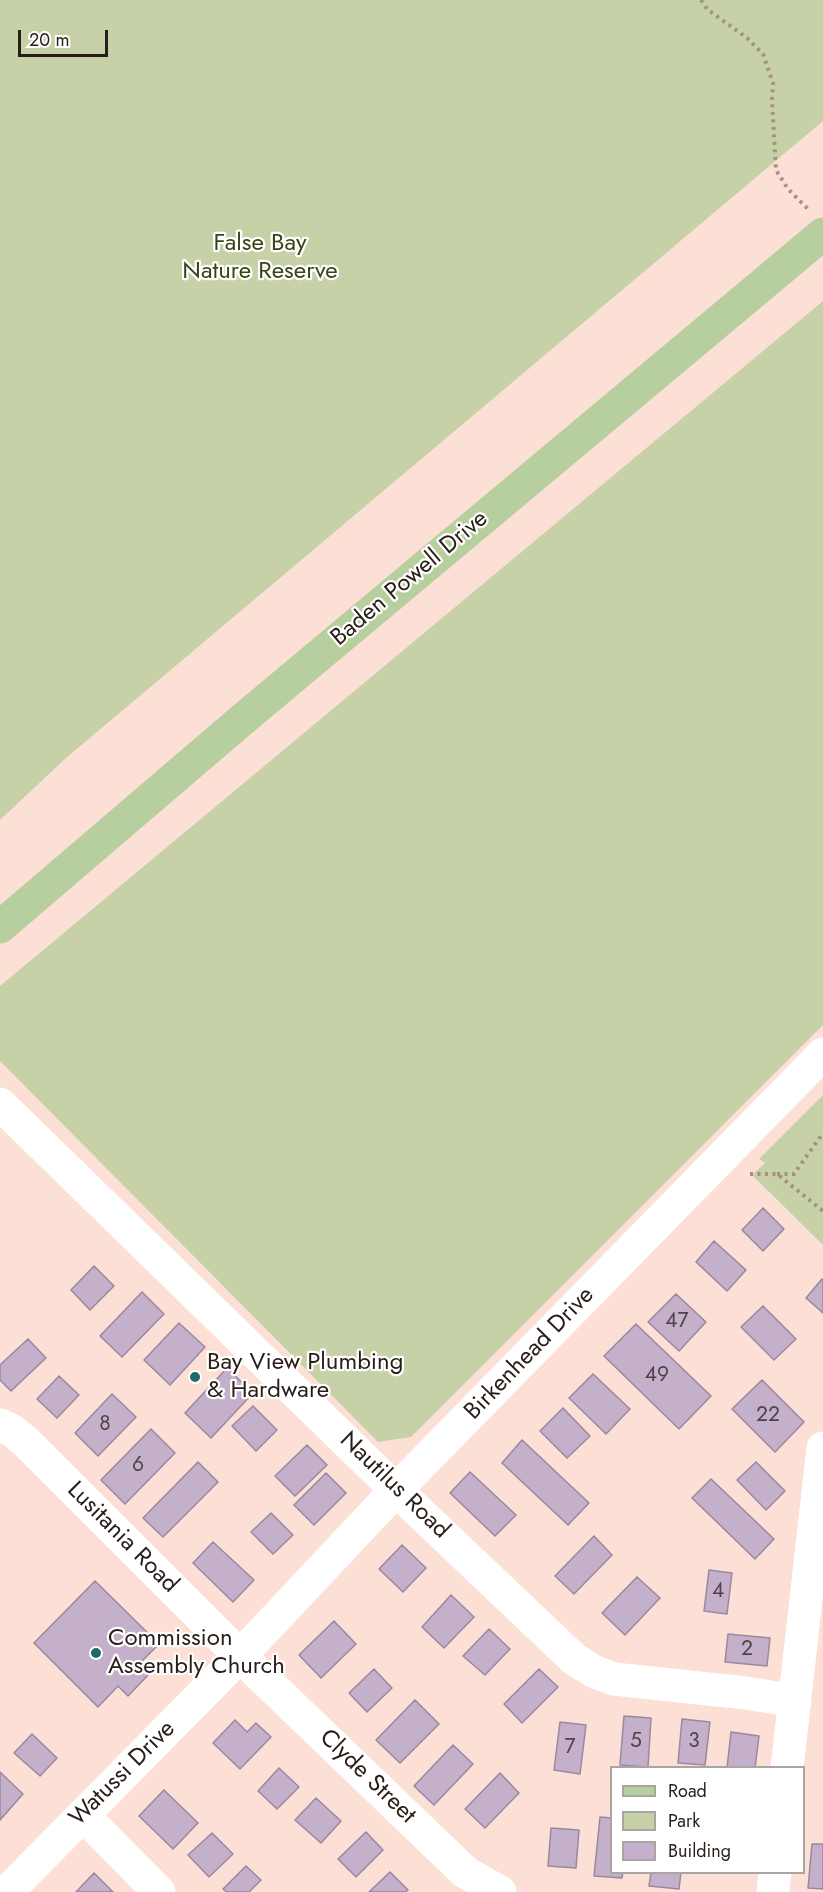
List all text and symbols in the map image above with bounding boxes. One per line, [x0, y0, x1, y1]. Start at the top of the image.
scale bar [21, 18, 111, 56]
text: 20 m [29, 27, 69, 53]
park label: False Bay Nature Reserve [182, 230, 338, 286]
street label: Baden Powell Drive [326, 505, 494, 653]
street label: Birkenhead Drive [459, 1282, 601, 1426]
house number: 47 [665, 1309, 689, 1335]
place label: Bay View Plumbing & Hardware [207, 1349, 403, 1405]
house number: 49 [645, 1363, 669, 1389]
marker: Bay View Plumbing & Hardware [188, 1370, 202, 1384]
house number: 22 [756, 1403, 780, 1429]
house number: 8 [99, 1412, 111, 1438]
street label: Nautilus Road [333, 1426, 455, 1546]
house number: 6 [132, 1453, 144, 1479]
street label: Lusitania Road [60, 1476, 184, 1600]
house number: 4 [712, 1579, 724, 1605]
place label: Commission Assembly Church [108, 1625, 285, 1681]
house number: 2 [741, 1637, 753, 1663]
marker: Commission Assembly Church [89, 1646, 103, 1660]
street label: Watussi Drive [64, 1715, 182, 1833]
street label: Clyde Street [313, 1724, 421, 1830]
house number: 5 [630, 1729, 642, 1755]
house number: 3 [688, 1729, 700, 1755]
house number: 7 [564, 1735, 576, 1761]
legend [610, 1766, 805, 1874]
text: Road [668, 1778, 707, 1804]
text: Park [668, 1808, 700, 1834]
text: Building [668, 1838, 731, 1864]

